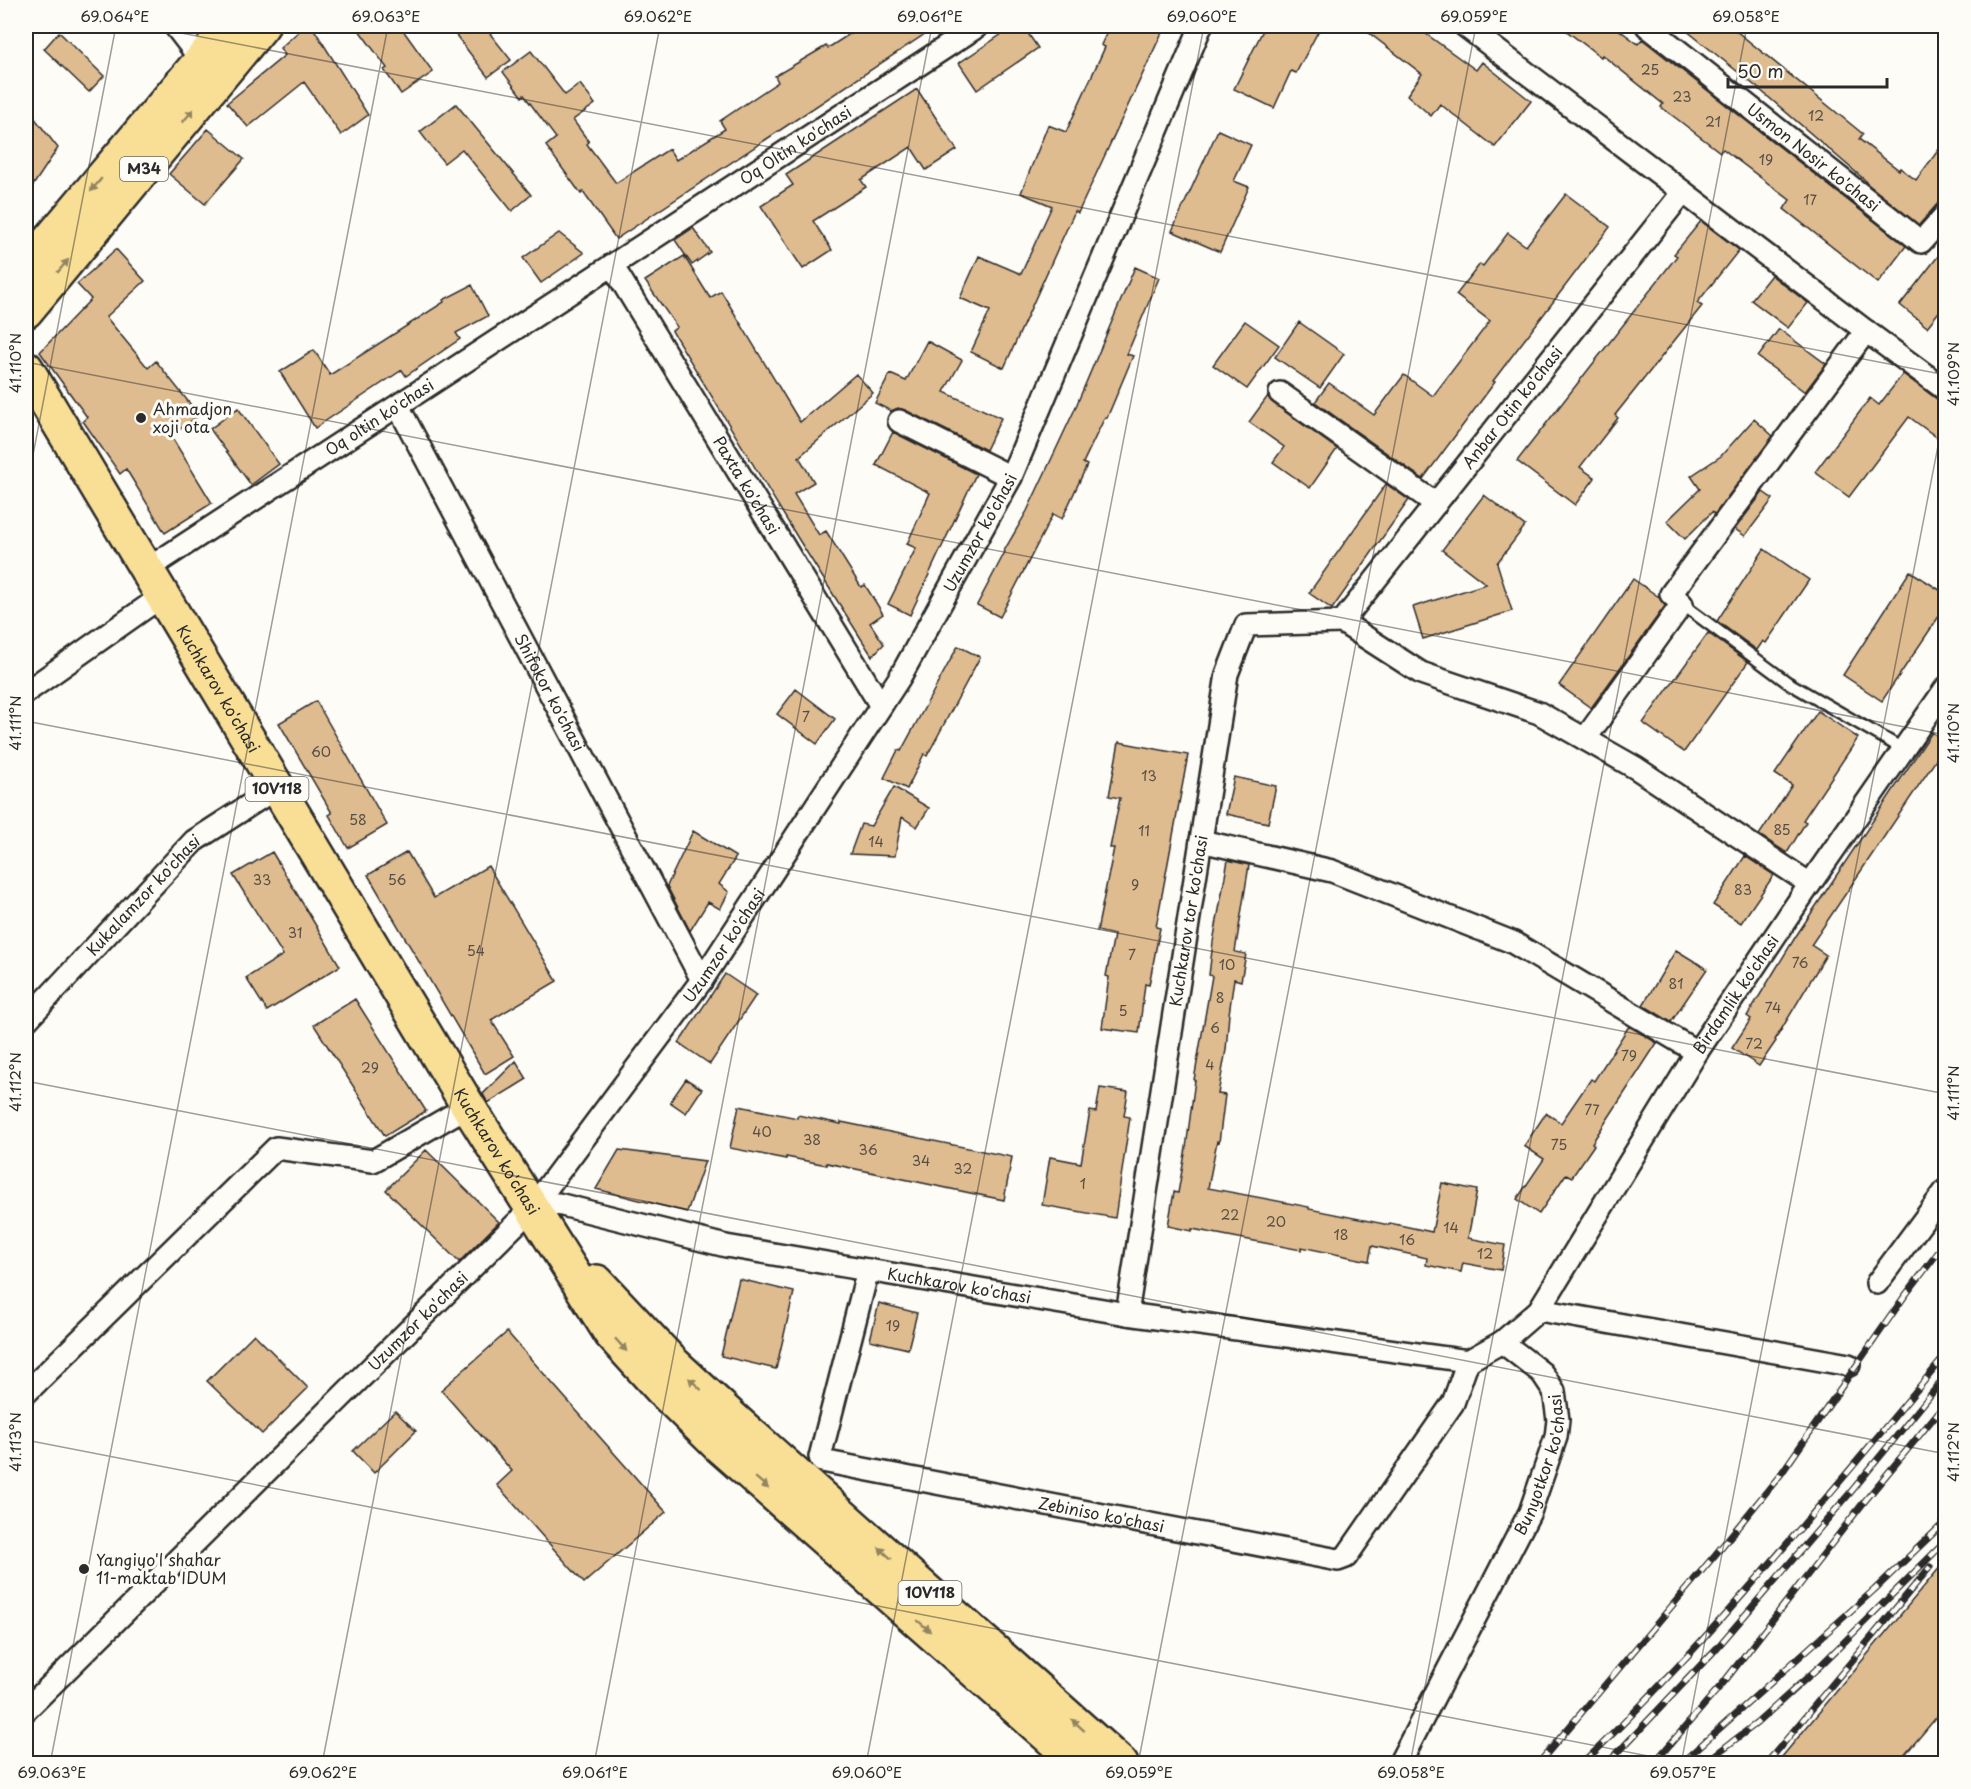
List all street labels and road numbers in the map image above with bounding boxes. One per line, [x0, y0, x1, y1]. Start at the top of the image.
street label: Usmon Nosir ko'chasi [1742, 96, 1886, 217]
street label: Oq Oltin ko'chasi [734, 99, 856, 190]
road number: M34 [120, 157, 168, 181]
street label: Anbar Otin ko'chasi [1455, 340, 1568, 473]
street label: Oq oltin ko'chasi [320, 372, 438, 461]
street label: Paxta ko'chasi [708, 431, 786, 539]
street label: Uzumzor ko'chasi [936, 470, 1022, 596]
street label: Kuchkarov ko'chasi [171, 620, 267, 757]
street label: Shifokor ko'chasi [509, 629, 592, 755]
road number: 10V118 [246, 777, 308, 801]
street label: Kukalamzor ko'chasi [80, 828, 204, 960]
street label: Kuchkarov tor ko'chasi [1162, 833, 1213, 1008]
street label: Uzumzor ko'chasi [676, 883, 770, 1007]
street label: Birdamlik ko'chasi [1686, 929, 1784, 1058]
street label: Kuchkarov ko'chasi [449, 1083, 546, 1219]
street label: Kuchkarov ko'chasi [886, 1261, 1033, 1309]
street label: Uzumzor ko'chasi [362, 1265, 473, 1376]
street label: Bunyotkor ko'chasi [1507, 1393, 1569, 1539]
street label: Zebiniso ko'chasi [1037, 1490, 1167, 1537]
road number: 10V118 [898, 1581, 962, 1605]

